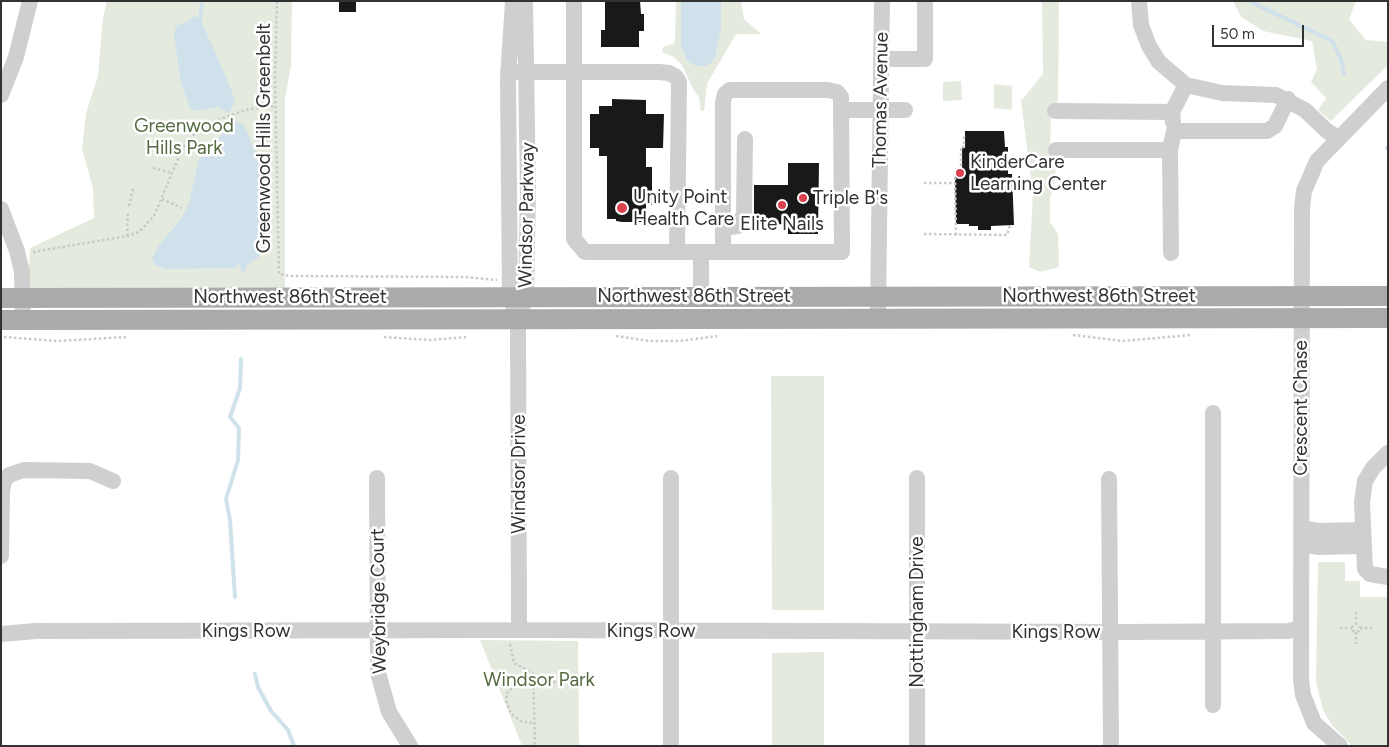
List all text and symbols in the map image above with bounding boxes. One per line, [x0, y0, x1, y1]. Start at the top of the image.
scale bar [1214, 15, 1306, 47]
street label: Greenwood Hills Greenbelt [253, 23, 275, 253]
text: 50 m [1220, 25, 1255, 43]
street label: Thomas Avenue [868, 32, 894, 168]
park label: Greenwood Hills Park [134, 115, 234, 159]
street label: Windsor Parkway [514, 142, 540, 288]
place label: KinderCare Learning Center [970, 151, 1106, 195]
marker: KinderCare Learning Center [954, 167, 966, 179]
place label: Unity Point Health Care [633, 186, 734, 230]
place label: Triple B's [813, 187, 888, 209]
marker: Triple B's [797, 192, 809, 204]
marker: Elite Nails [776, 199, 788, 211]
marker: Unity Point Health Care [615, 201, 629, 215]
place label: Elite Nails [740, 213, 824, 235]
street label: Northwest 86th Street [597, 285, 791, 307]
street label: Northwest 86th Street [1002, 285, 1196, 307]
street label: Northwest 86th Street [193, 286, 387, 308]
street label: Crescent Chase [1290, 340, 1312, 476]
street label: Windsor Drive [508, 414, 530, 534]
street label: Weybridge Court [366, 528, 392, 674]
street label: Nottingham Drive [906, 536, 928, 688]
street label: Kings Row [202, 620, 290, 642]
street label: Kings Row [607, 620, 695, 642]
street label: Kings Row [1012, 621, 1100, 643]
park label: Windsor Park [483, 669, 595, 691]

